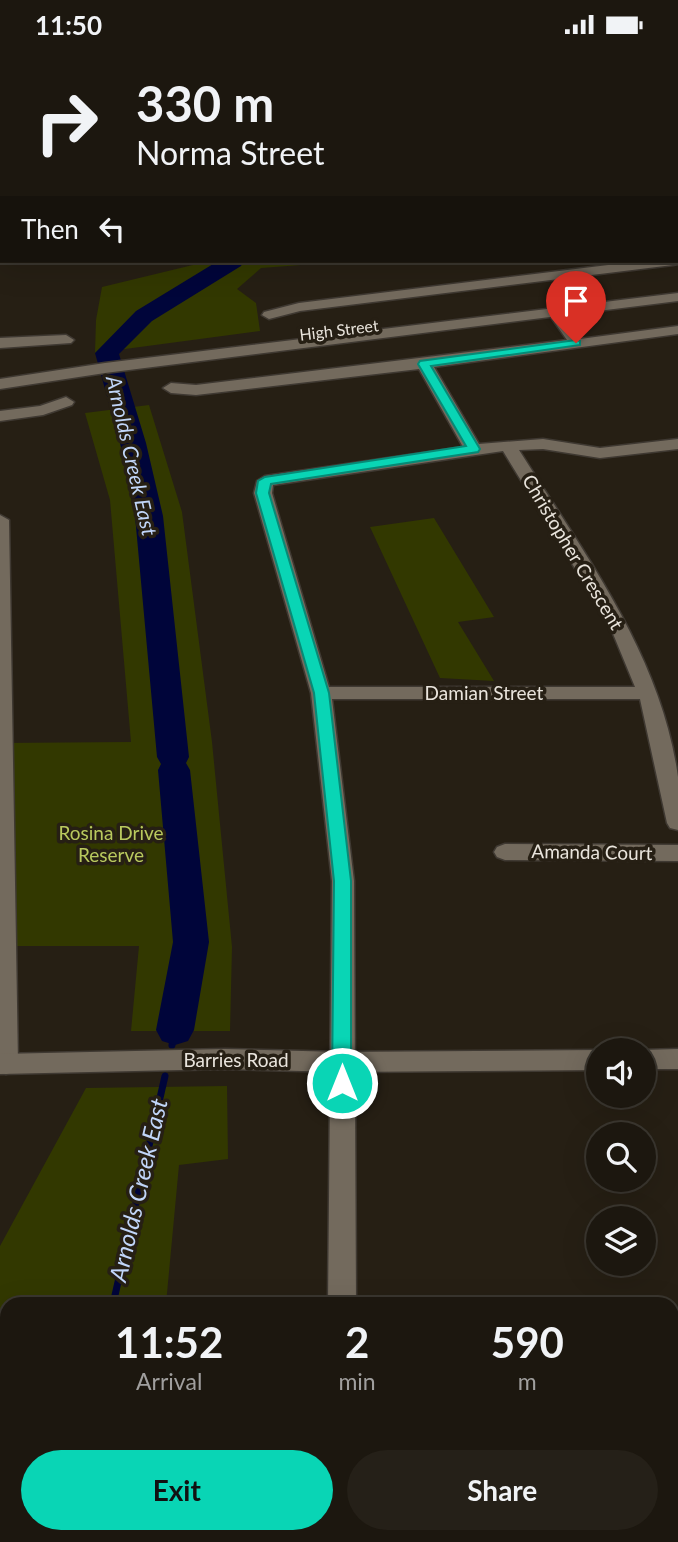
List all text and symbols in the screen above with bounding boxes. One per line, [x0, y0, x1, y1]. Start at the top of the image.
text: 11:50 [35, 9, 102, 41]
text: 330 m [136, 74, 274, 132]
icon: right [21, 77, 112, 168]
text: Norma Street [136, 133, 324, 172]
icon: left [93, 210, 131, 248]
text: Then [21, 213, 79, 245]
pin [546, 271, 606, 343]
icon: arrive [557, 282, 595, 320]
street label: High Street [298, 315, 380, 344]
water label: Arnolds Creek East [102, 372, 163, 539]
street label: Christopher Crescent [518, 470, 629, 634]
street label: Damian Street [425, 681, 544, 704]
park label: Rosina Drive Reserve [58, 821, 164, 866]
street label: Amanda Court [531, 839, 653, 864]
map controls [586, 1038, 656, 1276]
button: sound [586, 1038, 656, 1108]
position arrow [305, 1046, 379, 1120]
street label: Barries Road [183, 1048, 289, 1071]
water label: Arnolds Creek East [102, 1095, 173, 1285]
button: search [586, 1122, 656, 1192]
button: layers [586, 1206, 656, 1276]
text: 11:52 [115, 1317, 223, 1367]
text: 2 [345, 1317, 369, 1367]
text: 590 [491, 1317, 564, 1367]
text: Arrival [136, 1367, 202, 1395]
text: min [338, 1367, 376, 1395]
text: m [518, 1367, 537, 1395]
button: Exit [21, 1450, 333, 1530]
button: Share [347, 1450, 658, 1530]

